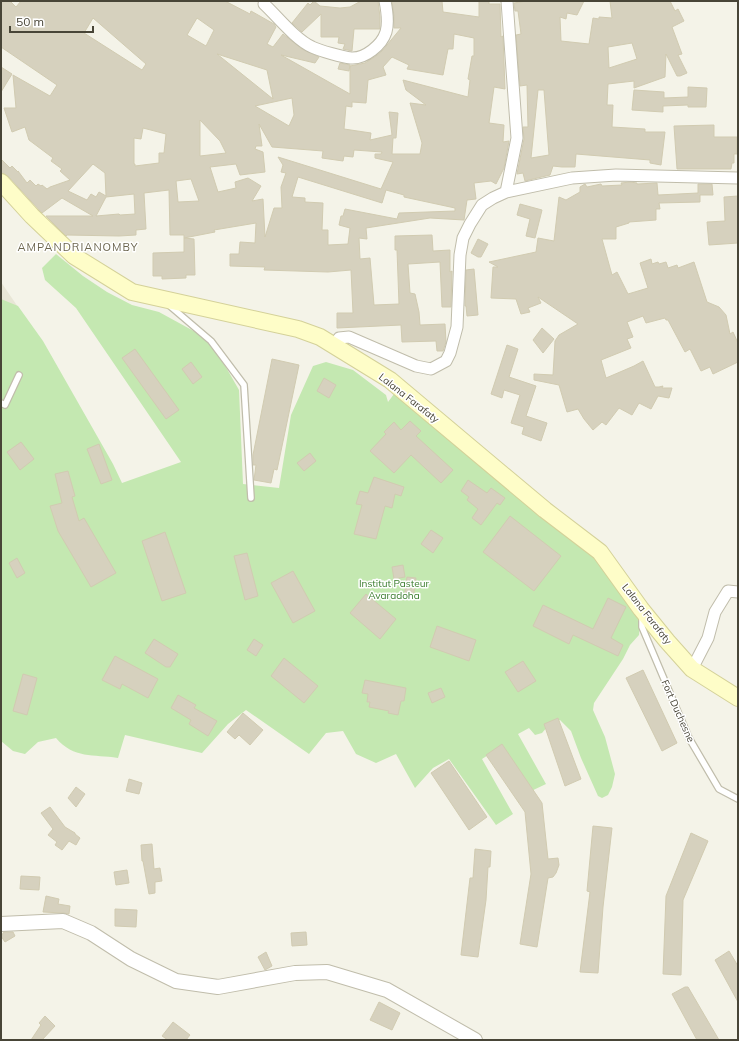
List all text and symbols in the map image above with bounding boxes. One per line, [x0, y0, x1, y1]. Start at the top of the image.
scale bar [10, 8, 93, 34]
text: 50 m [16, 14, 44, 29]
district label: AMPANDRIANOMBY [17, 240, 139, 254]
street label: Lalana Farafaty [376, 370, 443, 426]
park label: Institut Pasteur Avaradoha [359, 577, 429, 602]
street label: Lalana Farafaty [619, 581, 675, 648]
street label: Fort Duchesne [658, 678, 698, 744]

